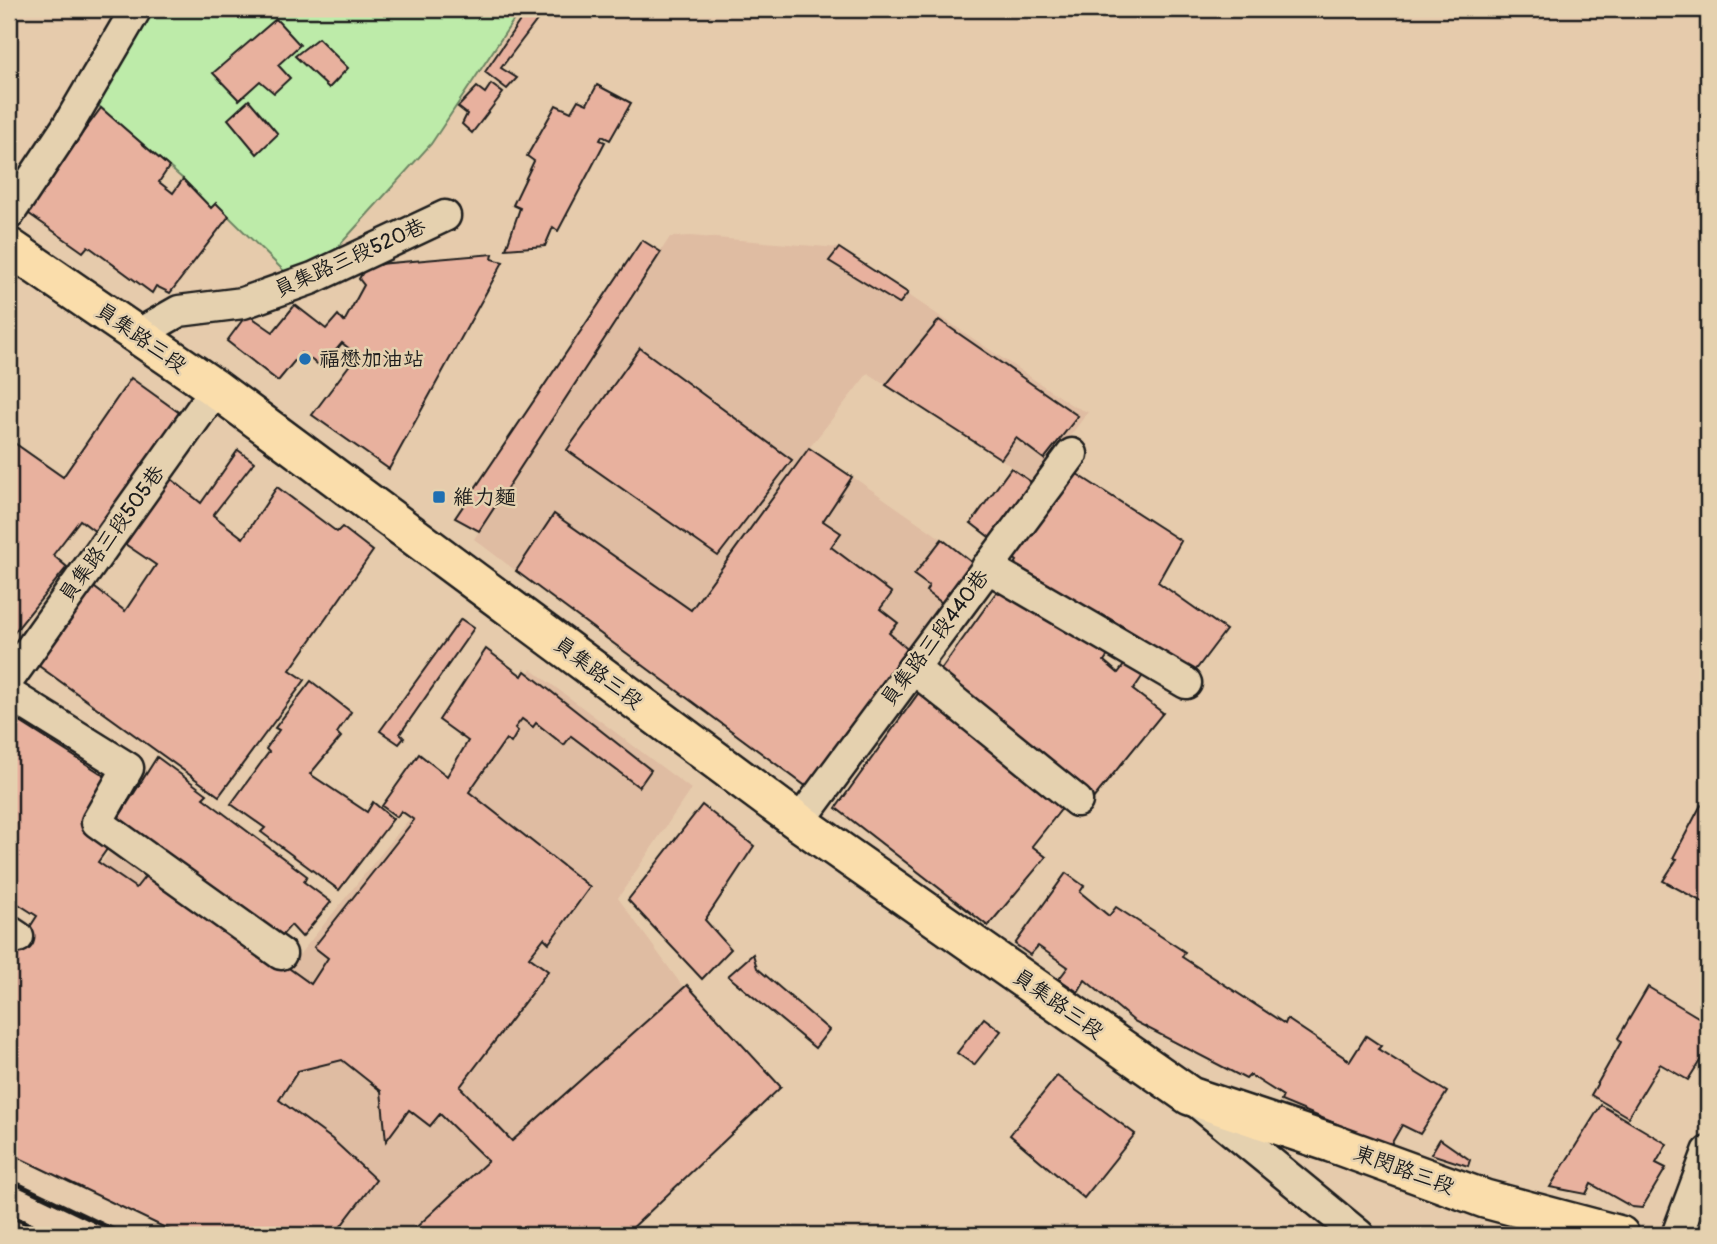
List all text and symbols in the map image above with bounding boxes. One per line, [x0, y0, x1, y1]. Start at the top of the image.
street label: 員集路三段520巷 [270, 212, 430, 304]
street label: 員集路三段 [90, 297, 192, 379]
place label: 福懋加油站 [319, 346, 424, 373]
marker: 福懋加油站 [297, 351, 313, 367]
street label: 員集路三段505巷 [53, 460, 171, 608]
place label: 維力麵 [453, 484, 516, 511]
marker: 維力麵 [431, 489, 447, 505]
street label: 員集路三段440巷 [875, 564, 995, 712]
street label: 員集路三段 [548, 631, 648, 715]
street label: 員集路三段 [1007, 963, 1109, 1045]
street label: 東閔路三段 [1350, 1139, 1458, 1201]

